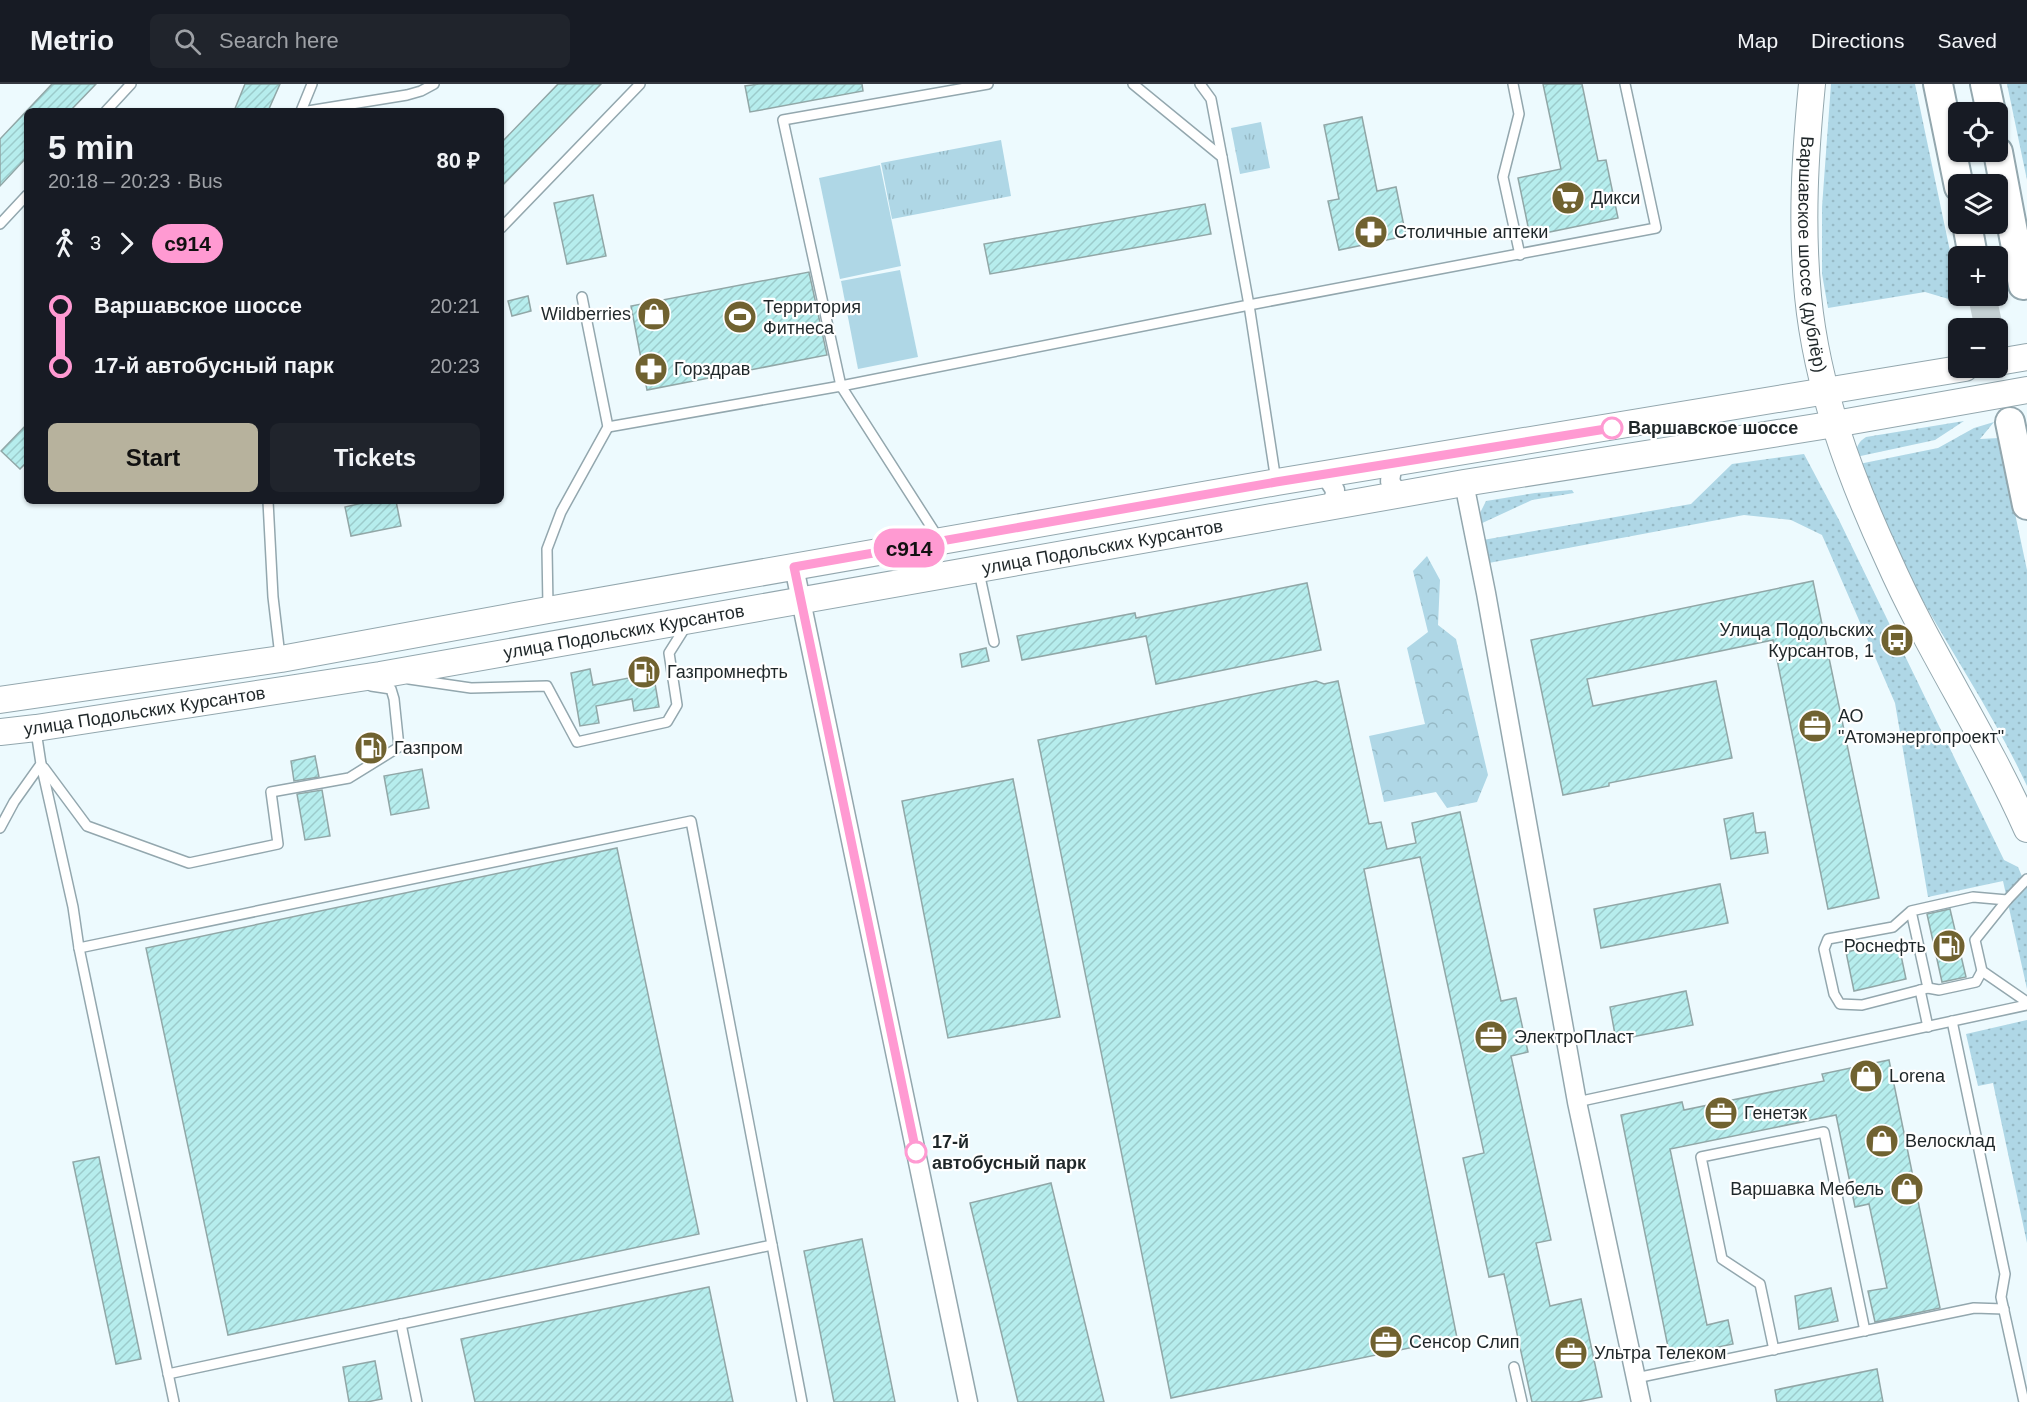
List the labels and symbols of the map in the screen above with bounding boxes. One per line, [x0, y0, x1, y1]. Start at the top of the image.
street label: Варшавское шоссе (дублёр) [1794, 135, 1830, 374]
supermarket icon: Дикси [1550, 180, 1586, 216]
place label: Дикси [1591, 188, 1640, 208]
pharmacy icon: Столичные аптеки [1353, 214, 1389, 250]
place label: Столичные аптеки [1394, 222, 1548, 242]
shop icon: Wildberries [636, 296, 672, 332]
place label: Территория Фитнеса [763, 297, 861, 338]
sports icon: Территория Фитнеса [722, 299, 758, 335]
place label: Wildberries [541, 304, 631, 324]
pharmacy icon: Горздрав [633, 351, 669, 387]
place label: Горздрав [674, 359, 750, 379]
marker: Варшавское шоссе [1601, 417, 1623, 439]
place label: Варшавское шоссе [1628, 418, 1798, 438]
street label: улица Подольских Курсантов [981, 516, 1224, 578]
line badge: с914 [867, 528, 951, 568]
street label: улица Подольских Курсантов [502, 601, 746, 663]
place label: Улица Подольских Курсантов, 1 [1719, 620, 1874, 661]
bus stop icon: Улица Подольских Курсантов, 1 [1879, 622, 1915, 658]
fuel station icon: Газпромнефть [626, 654, 662, 690]
place label: Газпромнефть [667, 662, 788, 682]
street label: улица Подольских Курсантов [23, 683, 267, 739]
place label: АО "Атомэнергопроект" [1838, 706, 2004, 747]
office icon: АО "Атомэнергопроект" [1797, 708, 1833, 744]
fuel station icon: Газпром [353, 730, 389, 766]
place label: Газпром [394, 738, 463, 758]
fuel station icon: Роснефть [1931, 928, 1967, 964]
place label: Роснефть [1844, 936, 1926, 956]
office icon: ЭлектроПласт [1473, 1019, 1509, 1055]
place label: ЭлектроПласт [1514, 1027, 1634, 1047]
shop icon: Lorena [1848, 1058, 1884, 1094]
place label: Lorena [1889, 1066, 1946, 1086]
office icon: Генетэк [1703, 1095, 1739, 1131]
place label: Генетэк [1744, 1103, 1807, 1123]
shop icon: Велосклад [1864, 1123, 1900, 1159]
place label: Велосклад [1905, 1131, 1996, 1151]
place label: 17-й автобусный парк [932, 1132, 1087, 1173]
marker: 17-й автобусный парк [905, 1141, 927, 1163]
shop icon: Варшавка Мебель [1889, 1171, 1925, 1207]
place label: Варшавка Мебель [1730, 1179, 1884, 1199]
office icon: Сенсор Слип [1368, 1324, 1404, 1360]
place label: Сенсор Слип [1409, 1332, 1519, 1352]
office icon: Ультра Телеком [1553, 1335, 1589, 1371]
place label: Ультра Телеком [1594, 1343, 1726, 1363]

